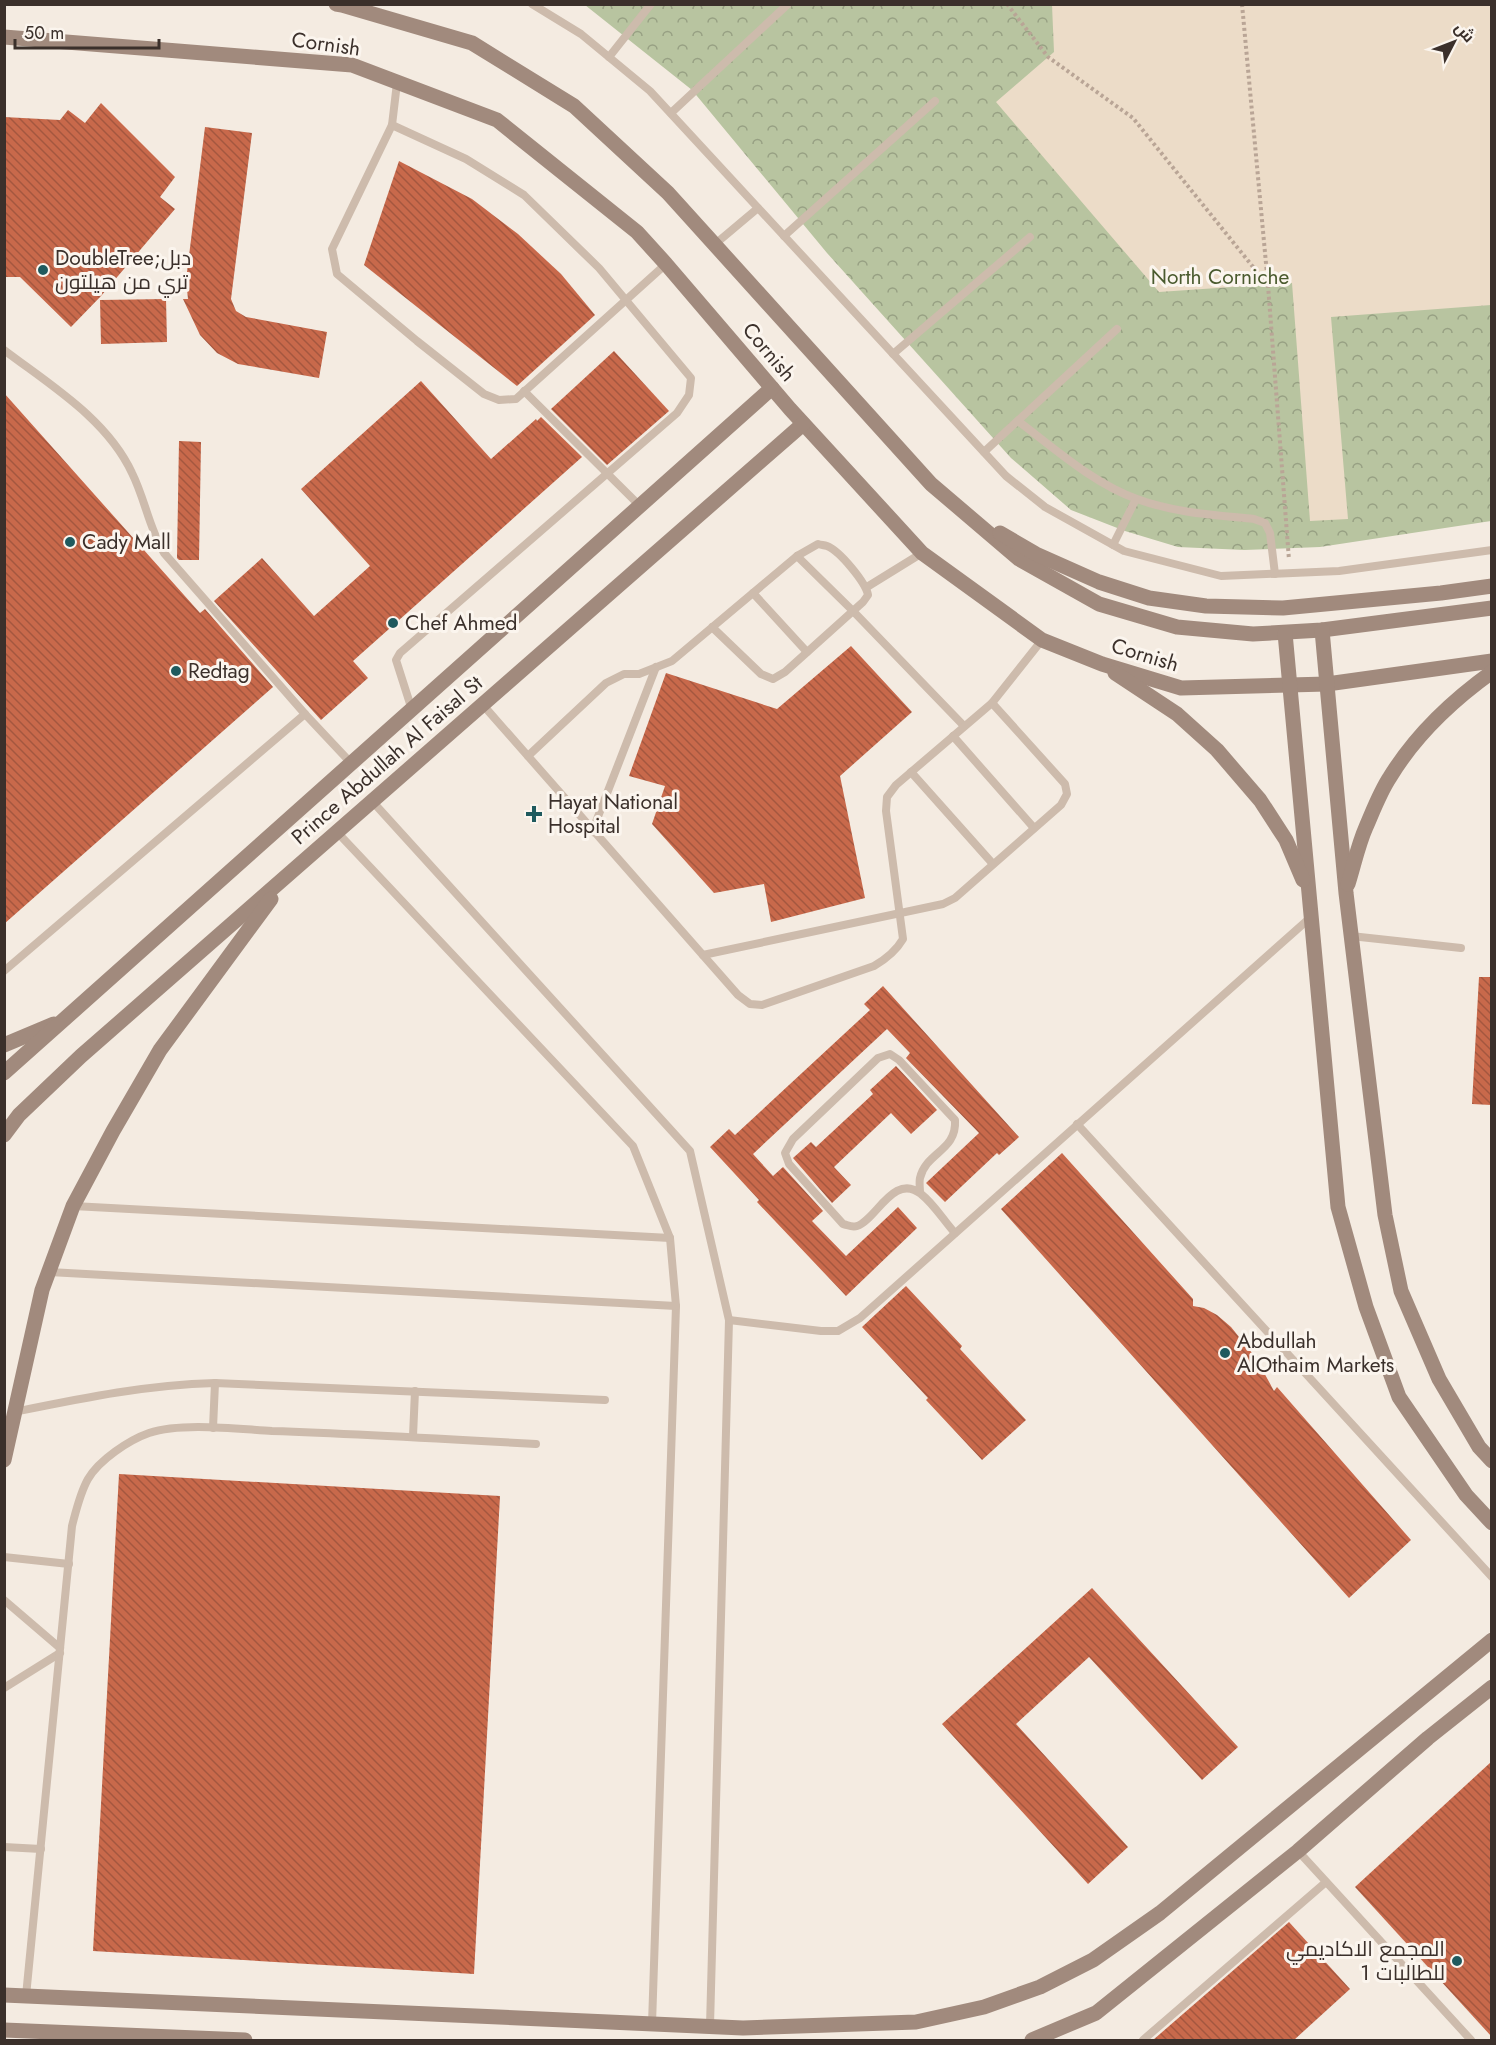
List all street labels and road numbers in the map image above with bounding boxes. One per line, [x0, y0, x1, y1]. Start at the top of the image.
street label: Cornish [290, 24, 362, 64]
street label: Cornish [735, 316, 803, 388]
street label: Cornish [1108, 631, 1182, 679]
street label: Prince Abdullah Al Faisal St [285, 668, 489, 852]

